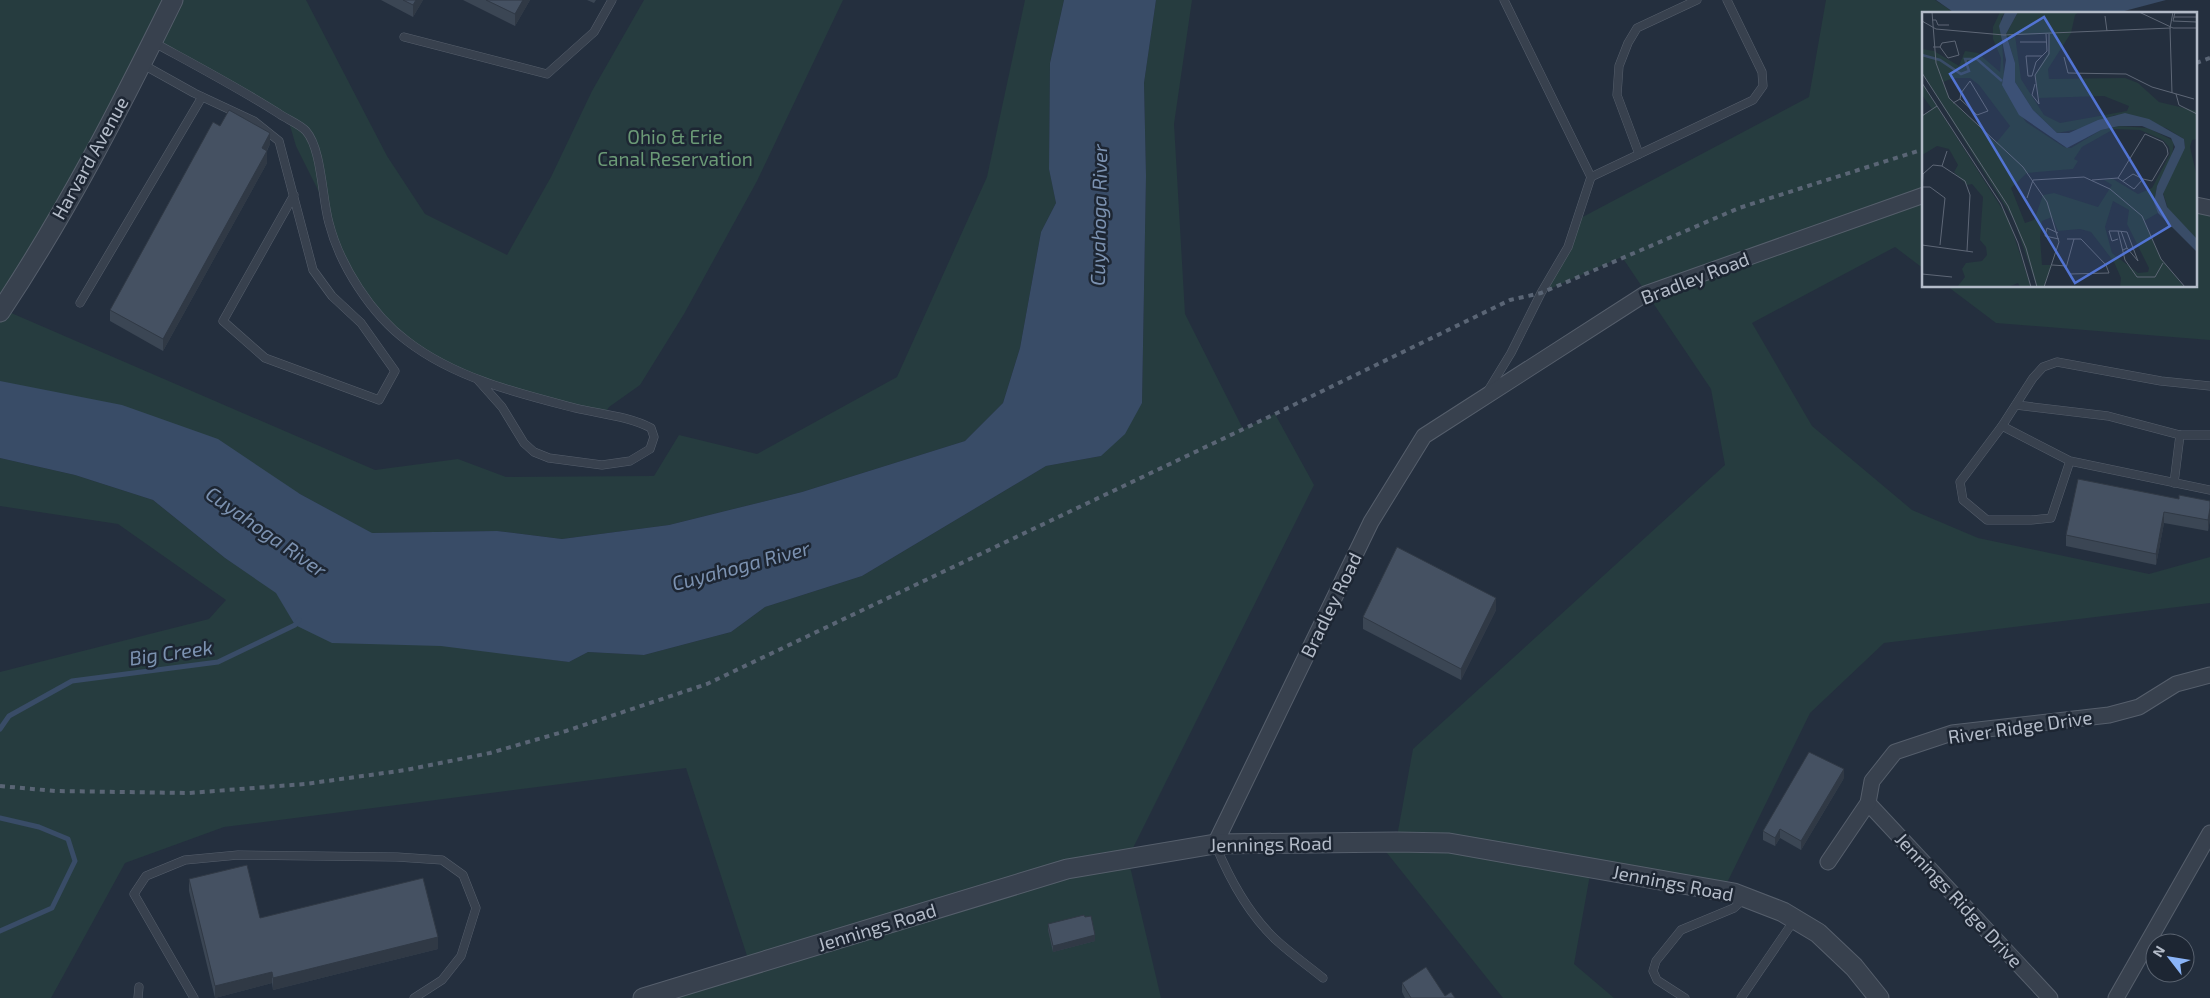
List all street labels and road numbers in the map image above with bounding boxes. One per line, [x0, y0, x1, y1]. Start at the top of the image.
street label: Harvard Avenue [46, 92, 133, 223]
street label: Bradley Road [1637, 246, 1752, 309]
street label: Bradley Road [1295, 548, 1366, 661]
street label: River Ridge Drive [1946, 705, 2094, 748]
street label: Jennings Ridge Drive [1891, 827, 2028, 972]
street label: Jennings Road [1209, 831, 1333, 856]
street label: Jennings Road [1611, 860, 1736, 906]
street label: Jennings Road [815, 898, 939, 955]

